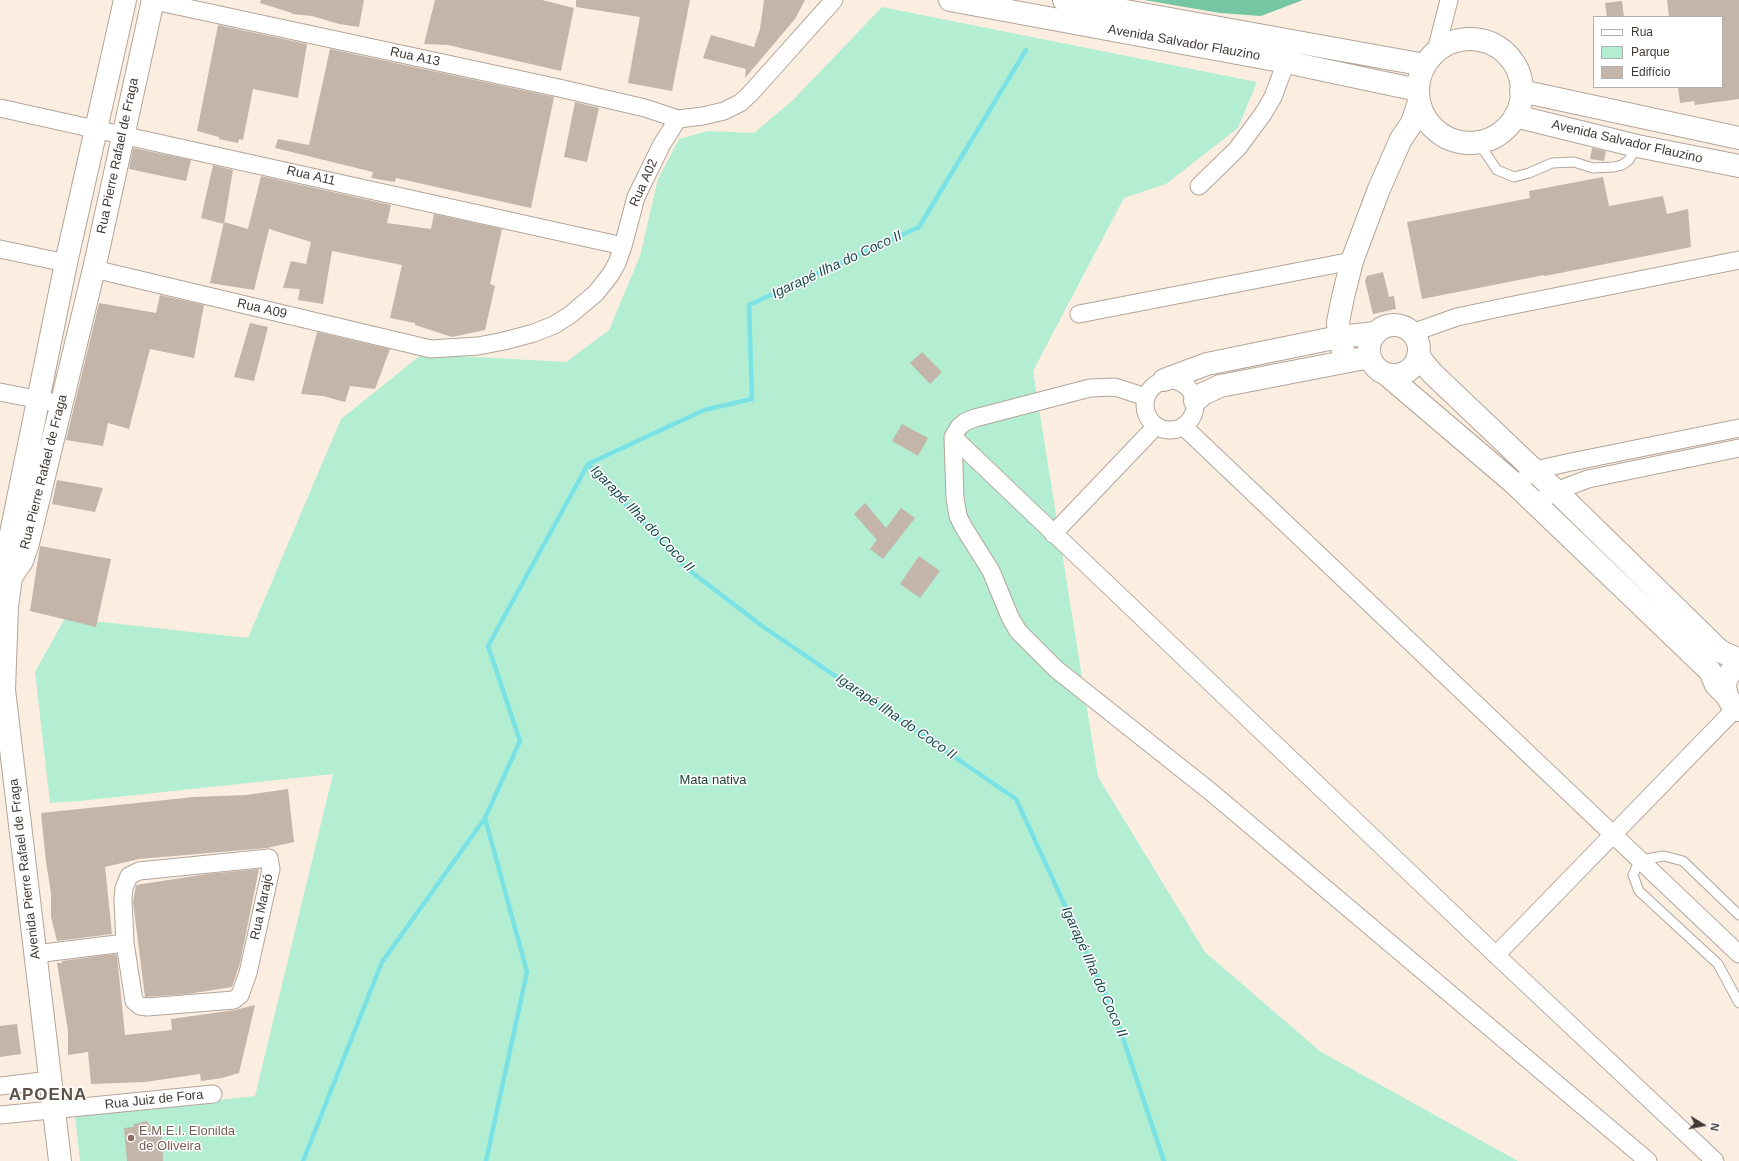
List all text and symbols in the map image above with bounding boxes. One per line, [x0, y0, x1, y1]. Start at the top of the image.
legend [1593, 16, 1723, 88]
street label: Avenida Salvador Flauzino [1107, 22, 1261, 64]
text: Rua [1631, 25, 1653, 39]
street label: Rua A13 [389, 44, 441, 70]
text: Parque [1631, 45, 1670, 59]
text: Edifício [1631, 65, 1670, 79]
street label: Rua Pierre Rafael de Fraga [94, 77, 142, 235]
street label: Avenida Salvador Flauzino [1550, 117, 1704, 167]
street label: Rua A02 [627, 157, 661, 209]
street label: Rua A11 [285, 163, 337, 189]
water label: Igarapé Ilha do Coco II [769, 227, 905, 303]
street label: Rua A09 [236, 296, 288, 322]
street label: Rua Pierre Rafael de Fraga [17, 393, 71, 551]
water label: Igarapé Ilha do Coco II [587, 462, 697, 576]
water label: Igarapé Ilha do Coco II [833, 670, 959, 764]
park label: Mata nativa [679, 772, 747, 788]
street label: Avenida Pierre Rafael de Fraga [6, 778, 44, 960]
street label: Rua Marajó [247, 873, 277, 941]
water label: Igarapé Ilha do Coco II [1058, 904, 1130, 1040]
district label: APOENA [9, 1085, 87, 1105]
street label: Rua Juiz de Fora [104, 1087, 204, 1113]
north arrow [1683, 1105, 1723, 1145]
text: N [1708, 1122, 1721, 1132]
place label: E.M.E.I. Elonilda de Oliveira [139, 1123, 235, 1154]
marker: E.M.E.I. Elonilda de Oliveira [126, 1133, 136, 1143]

